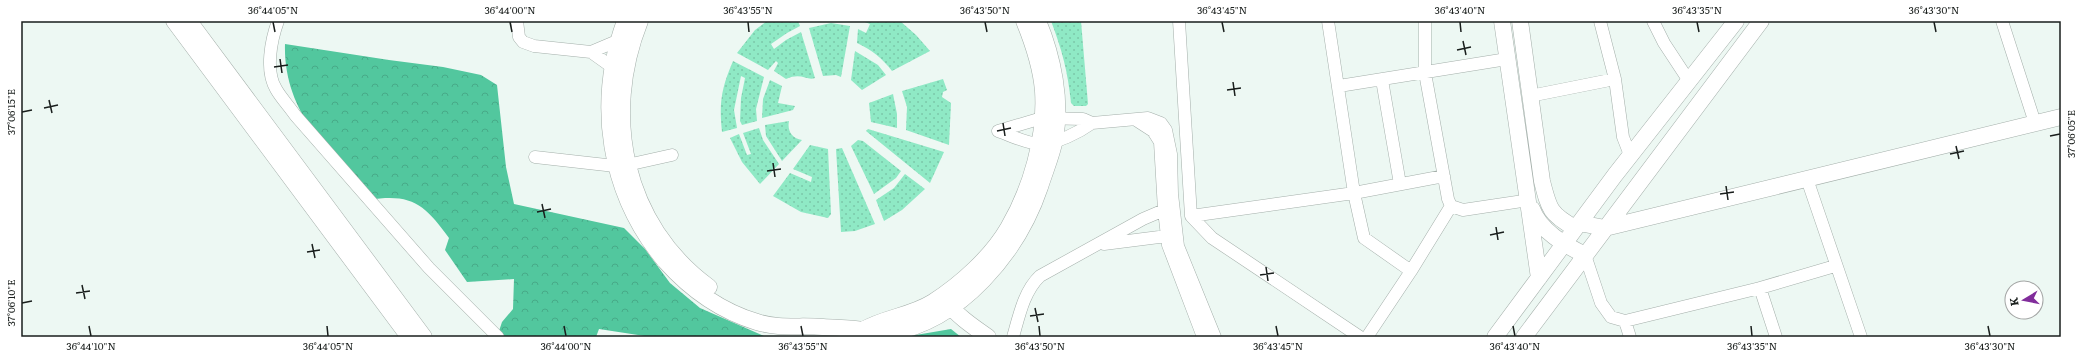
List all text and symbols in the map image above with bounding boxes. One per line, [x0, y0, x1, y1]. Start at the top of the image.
text: 36°44'05"N [248, 2, 298, 17]
text: 36°44'00"N [484, 2, 536, 17]
text: 36°43'55"N [723, 2, 773, 17]
text: 36°43'50"N [960, 2, 1010, 17]
text: 36°43'45"N [1197, 2, 1247, 17]
text: 36°43'40"N [1435, 2, 1485, 17]
text: 36°43'35"N [1672, 2, 1722, 17]
text: 36°43'30"N [1909, 2, 1959, 17]
text: 37°06'15"E [3, 89, 18, 135]
text: 37°06'05"E [2063, 110, 2078, 158]
text: 37°06'10"E [3, 279, 18, 327]
north arrow [2004, 280, 2044, 320]
text: K [2004, 296, 2022, 308]
text: 36°44'10"N [66, 338, 116, 353]
text: 36°44'05"N [303, 338, 353, 353]
text: 36°44'00"N [540, 338, 592, 353]
text: 36°43'55"N [778, 338, 828, 353]
text: 36°43'50"N [1015, 338, 1065, 353]
text: 36°43'45"N [1253, 338, 1303, 353]
text: 36°43'40"N [1490, 338, 1540, 353]
text: 36°43'35"N [1727, 338, 1777, 353]
text: 36°43'30"N [1965, 338, 2015, 353]

